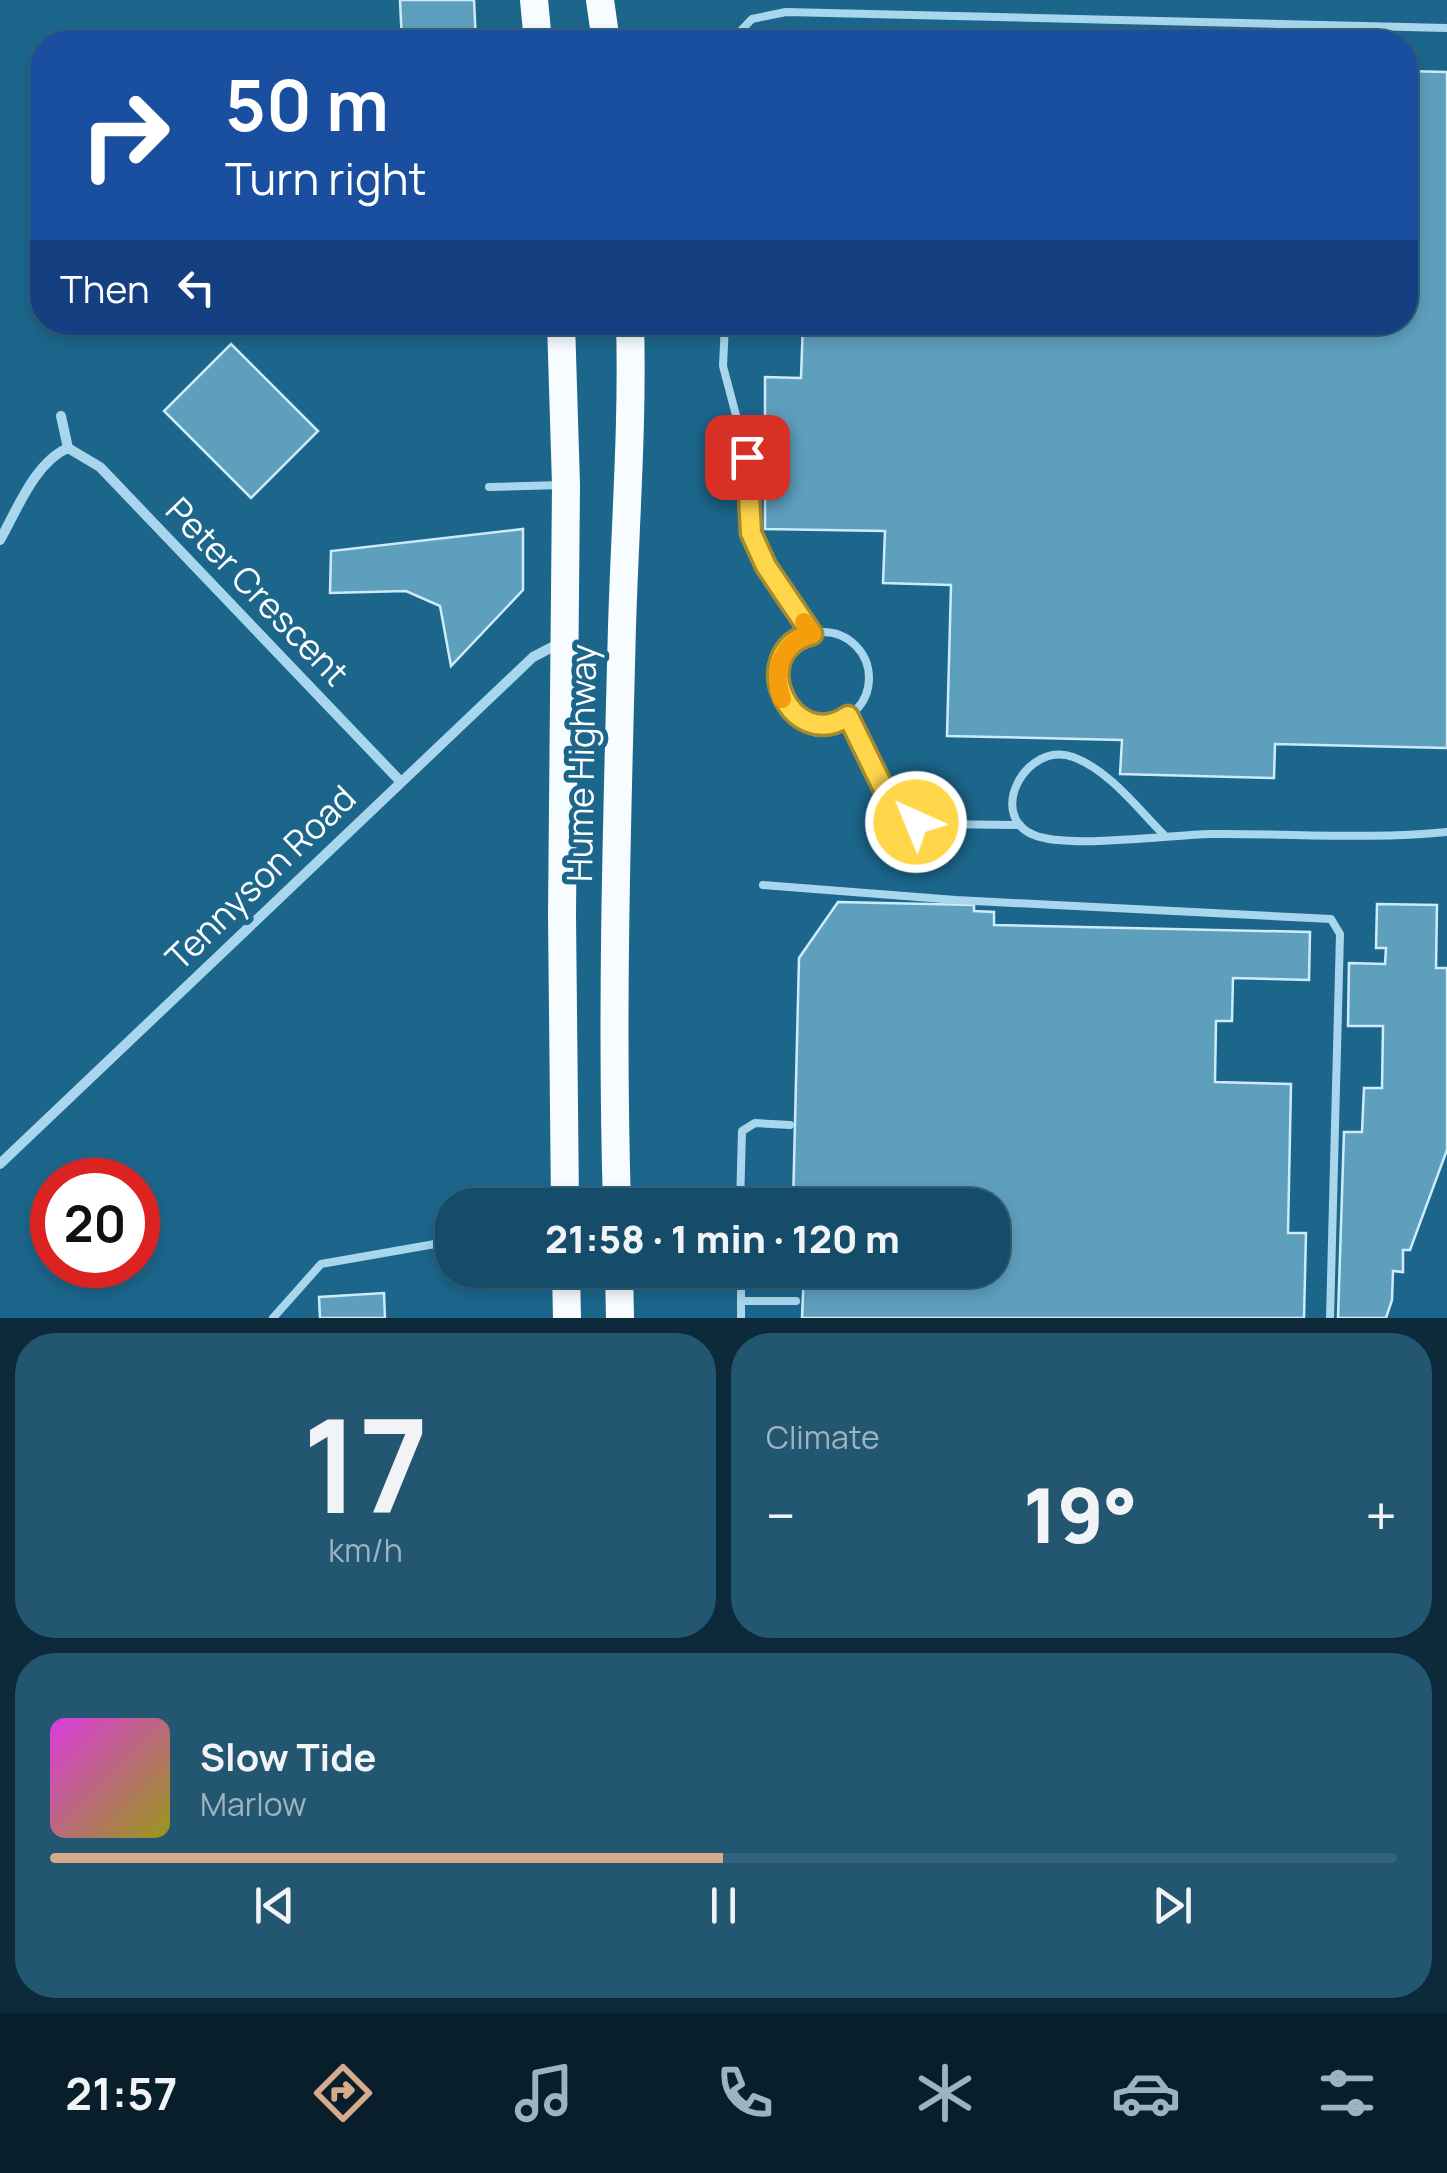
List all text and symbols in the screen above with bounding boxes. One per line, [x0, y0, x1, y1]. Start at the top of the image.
text: 50 m [225, 56, 389, 152]
icon: right [60, 70, 190, 200]
text: Turn right [225, 147, 426, 209]
icon: left [169, 260, 224, 315]
text: Then [60, 262, 149, 314]
pin [705, 415, 790, 500]
icon: arrive [720, 430, 775, 485]
street label: Peter Crescent [155, 487, 360, 696]
street label: Hume Highway [555, 644, 607, 882]
position arrow [864, 770, 968, 874]
street label: Tennyson Road [155, 774, 366, 980]
speed limit sign: 20 [30, 1158, 160, 1288]
text: 21:58 · 1 min · 120 m [545, 1212, 900, 1264]
text: 17 [302, 1374, 429, 1552]
text: Climate [766, 1415, 880, 1459]
text: 19° [1023, 1463, 1138, 1566]
text: − [766, 1477, 796, 1553]
text: + [1365, 1477, 1397, 1553]
text: km/h [328, 1528, 403, 1572]
text: Slow Tide [200, 1730, 377, 1782]
text: Marlow [200, 1782, 307, 1826]
icon: previous [247, 1878, 302, 1933]
icon: pause [696, 1878, 751, 1933]
icon: next [1145, 1878, 1200, 1933]
icon: directions [308, 2058, 378, 2128]
icon: music [509, 2058, 579, 2128]
icon: phone [710, 2058, 780, 2128]
icon: climate [910, 2058, 980, 2128]
icon: car [1111, 2058, 1181, 2128]
icon: filters [1312, 2058, 1382, 2128]
text: 21:57 [65, 2062, 178, 2124]

